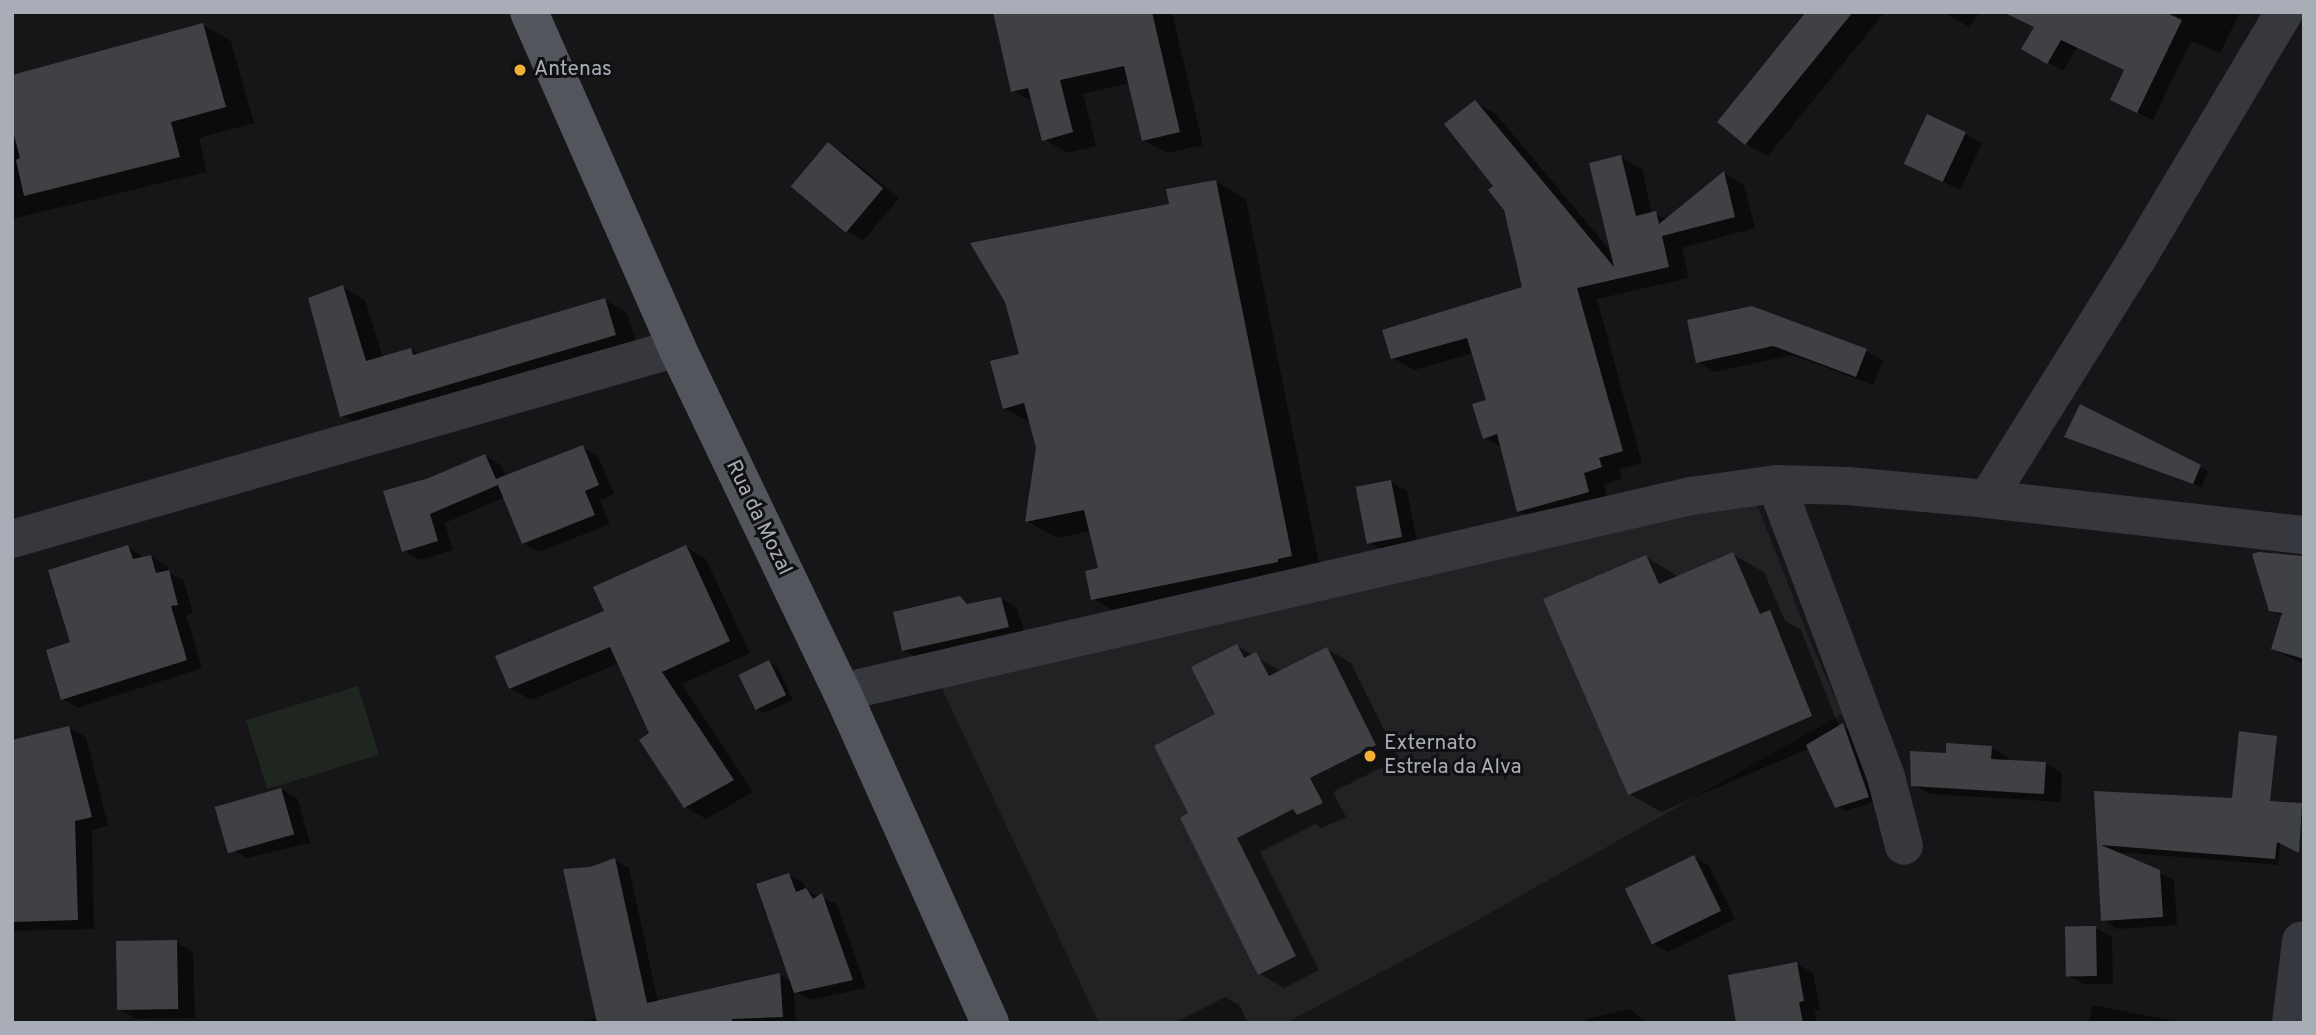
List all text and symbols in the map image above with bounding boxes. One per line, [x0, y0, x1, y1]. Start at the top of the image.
place label: Antenas [534, 57, 612, 83]
marker: Antenas [512, 62, 528, 78]
street label: Rua da Mozal [719, 456, 797, 580]
place label: Externato Estrela da Alva [1384, 731, 1522, 781]
marker: Externato Estrela da Alva [1362, 748, 1378, 764]

